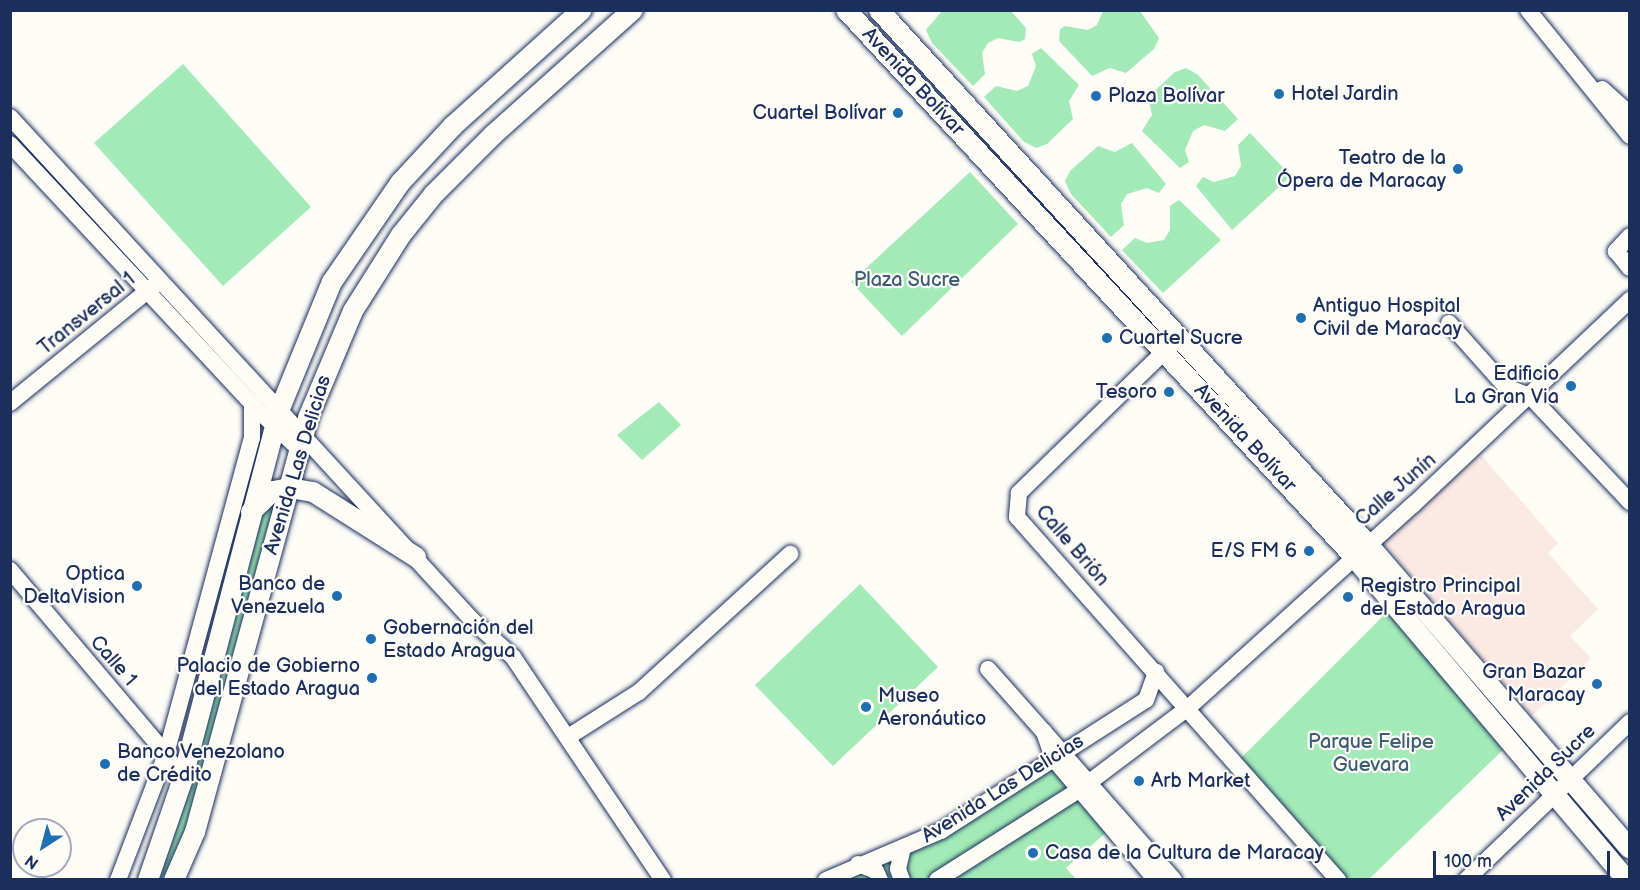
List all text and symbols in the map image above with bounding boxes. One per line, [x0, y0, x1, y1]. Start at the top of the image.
street label: Avenida Bolívar [857, 23, 969, 141]
place label: Hotel Jardin [1291, 82, 1400, 106]
place label: Plaza Bolívar [1108, 84, 1224, 108]
marker: Hotel Jardin [1272, 87, 1286, 101]
marker: Plaza Bolívar [1089, 89, 1103, 103]
place label: Cuartel Bolívar [752, 101, 886, 125]
marker: Cuartel Bolívar [891, 106, 905, 120]
place label: Teatro de la Ópera de Maracay [1277, 146, 1446, 193]
marker: Teatro de la Ópera de Maracay [1451, 162, 1465, 176]
street label: Transversal 1 [34, 268, 140, 360]
park label: Plaza Sucre [854, 268, 960, 292]
place label: Antiguo Hospital Civil de Maracay [1313, 294, 1462, 341]
marker: Antiguo Hospital Civil de Maracay [1294, 311, 1308, 325]
place label: Cuartel Sucre [1119, 326, 1243, 350]
marker: Cuartel Sucre [1100, 331, 1114, 345]
place label: Edificio La Gran Via [1453, 362, 1559, 409]
street label: Avenida Las Delicias [259, 372, 337, 558]
street label: Avenida Bolívar [1189, 379, 1301, 497]
marker: Edificio La Gran Via [1564, 379, 1578, 393]
place label: Tesoro [1096, 380, 1157, 404]
marker: Tesoro [1162, 385, 1176, 399]
street label: Calle Junín [1350, 448, 1442, 532]
street label: Calle Brión [1030, 500, 1114, 592]
place label: E/S FM 6 [1210, 539, 1297, 563]
marker: E/S FM 6 [1302, 544, 1316, 558]
place label: Optica DeltaVision [23, 562, 125, 609]
place label: Banco de Venezuela [231, 572, 325, 619]
place label: Registro Principal del Estado Aragua [1360, 574, 1526, 621]
marker: Optica DeltaVision [130, 579, 144, 593]
marker: Banco de Venezuela [330, 589, 344, 603]
marker: Registro Principal del Estado Aragua [1341, 590, 1355, 604]
place label: Gobernación del Estado Aragua [383, 616, 533, 663]
street label: Calle 1 [84, 631, 142, 691]
marker: Gobernación del Estado Aragua [364, 632, 378, 646]
place label: Palacio de Gobierno del Estado Aragua [176, 654, 360, 701]
place label: Gran Bazar Maracay [1482, 660, 1585, 707]
marker: Palacio de Gobierno del Estado Aragua [365, 671, 379, 685]
marker: Gran Bazar Maracay [1590, 677, 1604, 691]
place label: Museo Aeronáutico [878, 684, 986, 731]
marker: Museo Aeronáutico [859, 700, 873, 714]
street label: Avenida Sucre [1491, 719, 1601, 827]
street label: Avenida Las Delicias [918, 729, 1088, 849]
park label: Parque Felipe Guevara [1308, 730, 1434, 777]
place label: Banco Venezolano de Crédito [117, 740, 285, 787]
marker: Banco Venezolano de Crédito [98, 757, 112, 771]
place label: Arb Market [1151, 769, 1250, 793]
marker: Arb Market [1132, 774, 1146, 788]
north arrow [12, 818, 72, 878]
scale bar [1436, 839, 1613, 877]
place label: Casa de la Cultura de Maracay [1045, 841, 1324, 865]
marker: Casa de la Cultura de Maracay [1026, 846, 1040, 860]
text: N [22, 850, 43, 873]
text: 100 m [1444, 851, 1492, 872]

